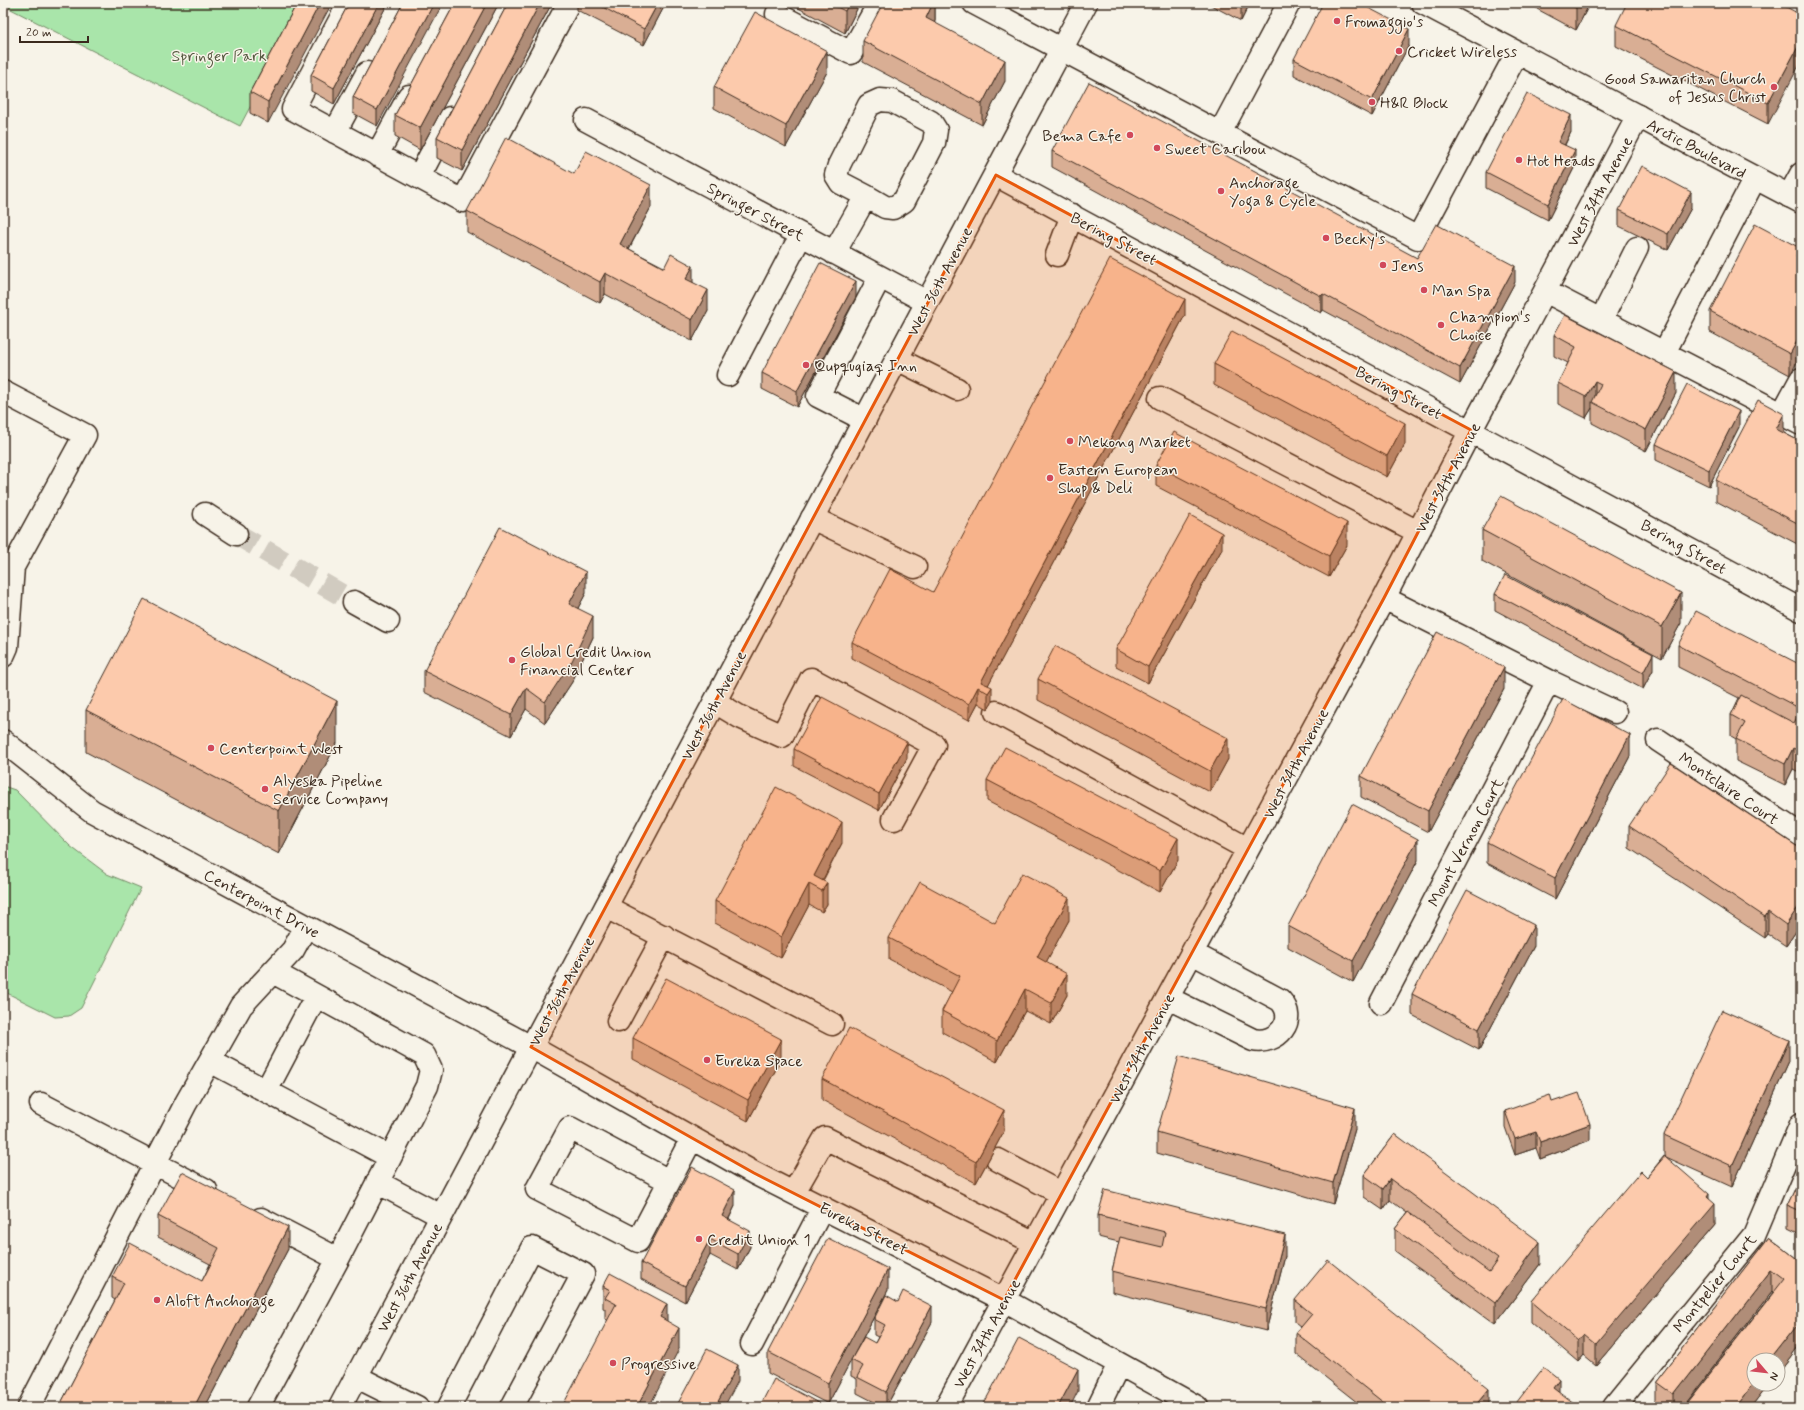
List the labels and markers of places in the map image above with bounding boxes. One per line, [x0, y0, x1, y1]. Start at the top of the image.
place label: Fromaggio's [1345, 12, 1423, 34]
marker: Fromaggio's [1332, 16, 1342, 26]
place label: Cricket Wireless [1407, 42, 1517, 63]
marker: Cricket Wireless [1394, 46, 1404, 56]
place label: Good Samaritan Church of Jesus Christ [1604, 69, 1766, 108]
marker: Good Samaritan Church of Jesus Christ [1769, 82, 1779, 92]
place label: H&R Block [1380, 93, 1448, 114]
marker: H&R Block [1367, 97, 1377, 107]
place label: Bema Cafe [1042, 126, 1122, 147]
marker: Bema Cafe [1125, 130, 1135, 140]
place label: Sweet Caribou [1165, 139, 1267, 160]
marker: Sweet Caribou [1152, 143, 1162, 153]
place label: Hot Heads [1527, 151, 1595, 172]
marker: Hot Heads [1514, 155, 1524, 165]
place label: Anchorage Yoga & Cycle [1229, 173, 1316, 213]
marker: Anchorage Yoga & Cycle [1216, 186, 1226, 196]
place label: Becky's [1334, 229, 1385, 250]
marker: Becky's [1321, 233, 1331, 243]
place label: Jens [1391, 256, 1423, 277]
marker: Jens [1378, 260, 1388, 270]
place label: Man Spa [1432, 281, 1491, 302]
marker: Man Spa [1419, 285, 1429, 295]
place label: Champion's Choice [1449, 307, 1530, 346]
marker: Champion's Choice [1436, 320, 1446, 330]
place label: Qupqugiaq Inn [814, 356, 917, 377]
marker: Qupqugiaq Inn [801, 360, 811, 370]
place label: Mekong Market [1078, 432, 1191, 453]
marker: Mekong Market [1065, 436, 1075, 446]
place label: Eastern European Shop & Deli [1058, 460, 1178, 499]
marker: Eastern European Shop & Deli [1045, 473, 1055, 483]
place label: Global Credit Union Financial Center [520, 642, 651, 681]
marker: Global Credit Union Financial Center [507, 655, 517, 665]
place label: Centerpoint West [219, 739, 343, 760]
marker: Centerpoint West [206, 743, 216, 753]
place label: Alyeska Pipeline Service Company [273, 771, 388, 810]
marker: Alyeska Pipeline Service Company [260, 784, 270, 794]
place label: Eureka Space [715, 1051, 803, 1072]
marker: Eureka Space [702, 1055, 712, 1065]
place label: Credit Union 1 [707, 1230, 811, 1251]
marker: Credit Union 1 [694, 1234, 704, 1244]
place label: Aloft Anchorage [165, 1291, 275, 1313]
marker: Aloft Anchorage [152, 1295, 162, 1305]
place label: Progressive [621, 1354, 697, 1375]
marker: Progressive [608, 1358, 618, 1368]

